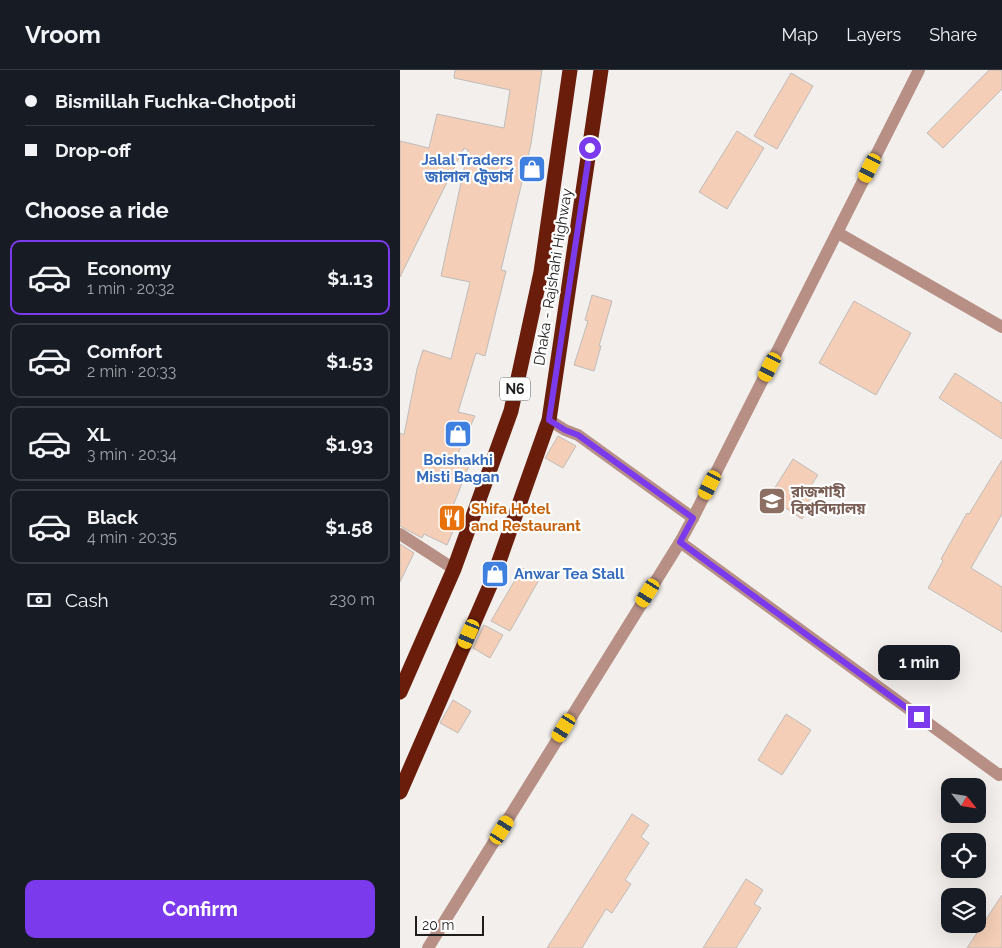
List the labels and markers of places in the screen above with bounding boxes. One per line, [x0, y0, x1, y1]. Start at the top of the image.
place label: Jalal Traders জালাল ট্রেডার্স [422, 151, 514, 186]
shop icon: Jalal Traders জালাল ট্রেডার্স [517, 154, 547, 184]
shop icon: Boishakhi Misti Bagan [443, 419, 473, 449]
place label: Boishakhi Misti Bagan [416, 451, 500, 486]
place label: রাজশাহী বিশ্ববিদ্যালয় [790, 483, 866, 518]
school or university icon: রাজশাহী বিশ্ববিদ্যালয় [757, 486, 787, 516]
place label: Shifa Hotel and Restaurant [471, 500, 581, 535]
restaurant icon: Shifa Hotel and Restaurant [437, 503, 467, 533]
shop icon: Anwar Tea Stall [480, 559, 510, 589]
place label: Anwar Tea Stall [514, 565, 625, 583]

